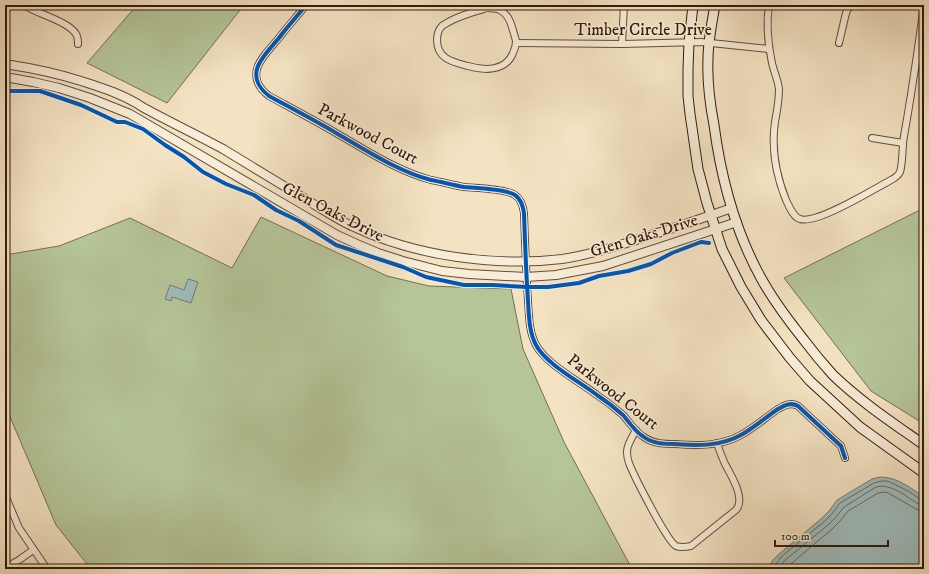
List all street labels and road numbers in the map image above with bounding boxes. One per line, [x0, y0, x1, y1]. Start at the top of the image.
street label: Timber Circle Drive [574, 19, 712, 41]
street label: Parkwood Court [314, 98, 423, 170]
street label: Glen Oaks Drive [278, 177, 388, 247]
street label: Glen Oaks Drive [588, 209, 700, 263]
street label: Parkwood Court [563, 349, 664, 435]

